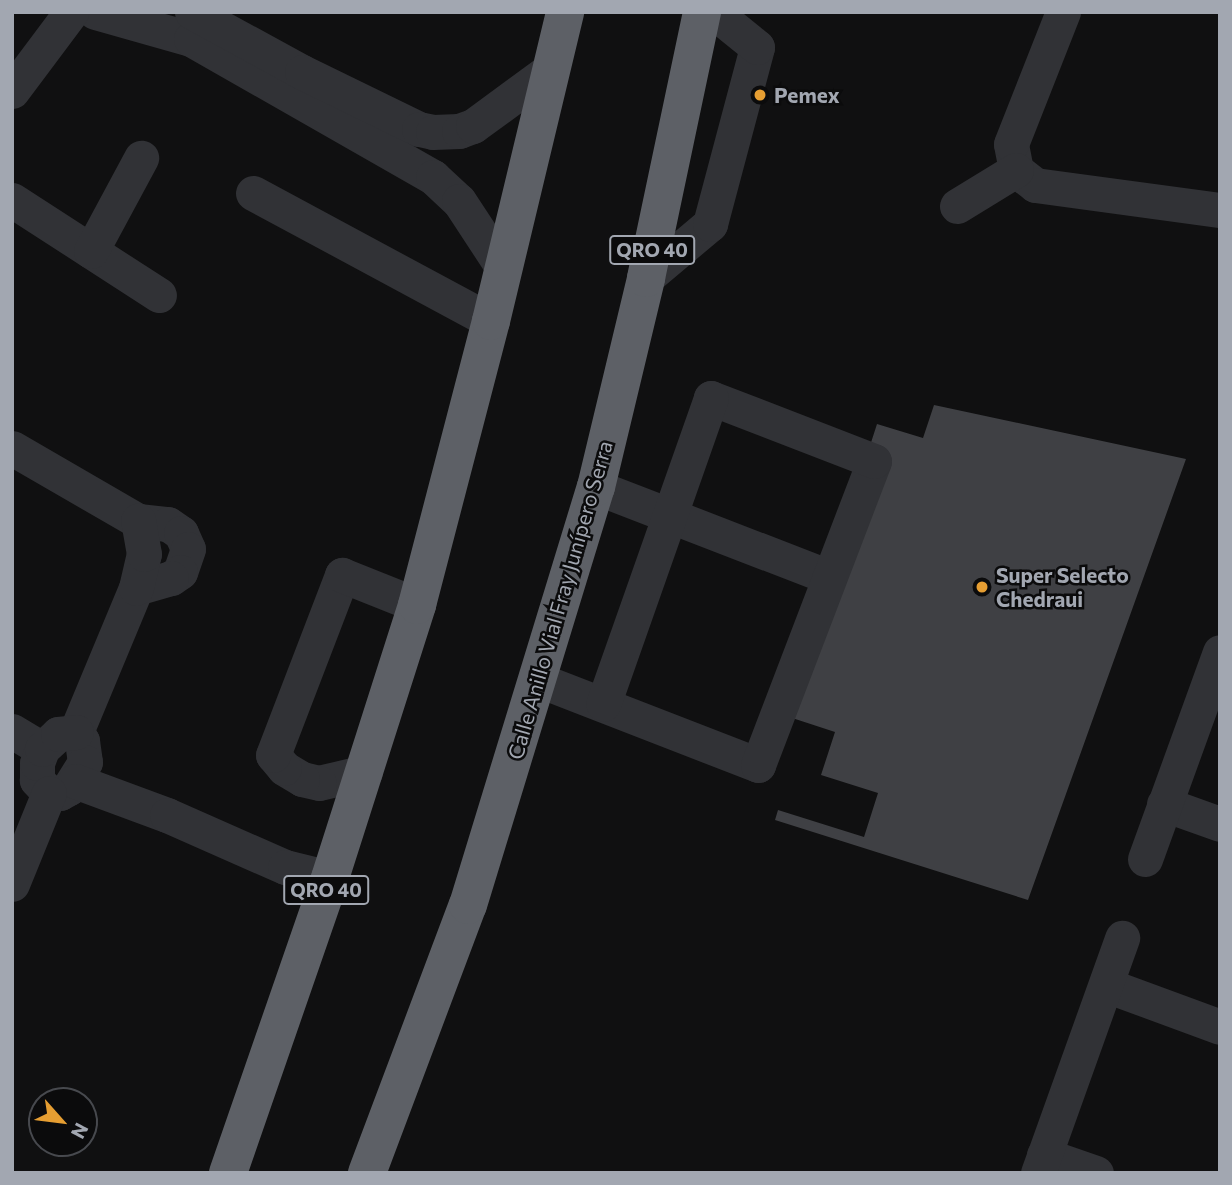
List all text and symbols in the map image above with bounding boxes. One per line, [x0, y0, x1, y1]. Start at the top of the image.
place label: Pemex [774, 82, 840, 108]
marker: Pemex [752, 87, 768, 103]
road number: QRO 40 [608, 234, 696, 266]
street label: Calle Anillo Vial Fray Junípero Serra [502, 438, 618, 762]
place label: Super Selecto Chedraui [996, 562, 1129, 612]
marker: Super Selecto Chedraui [974, 579, 990, 595]
road number: QRO 40 [282, 874, 370, 906]
north arrow [28, 1087, 98, 1157]
text: N [67, 1119, 94, 1143]

